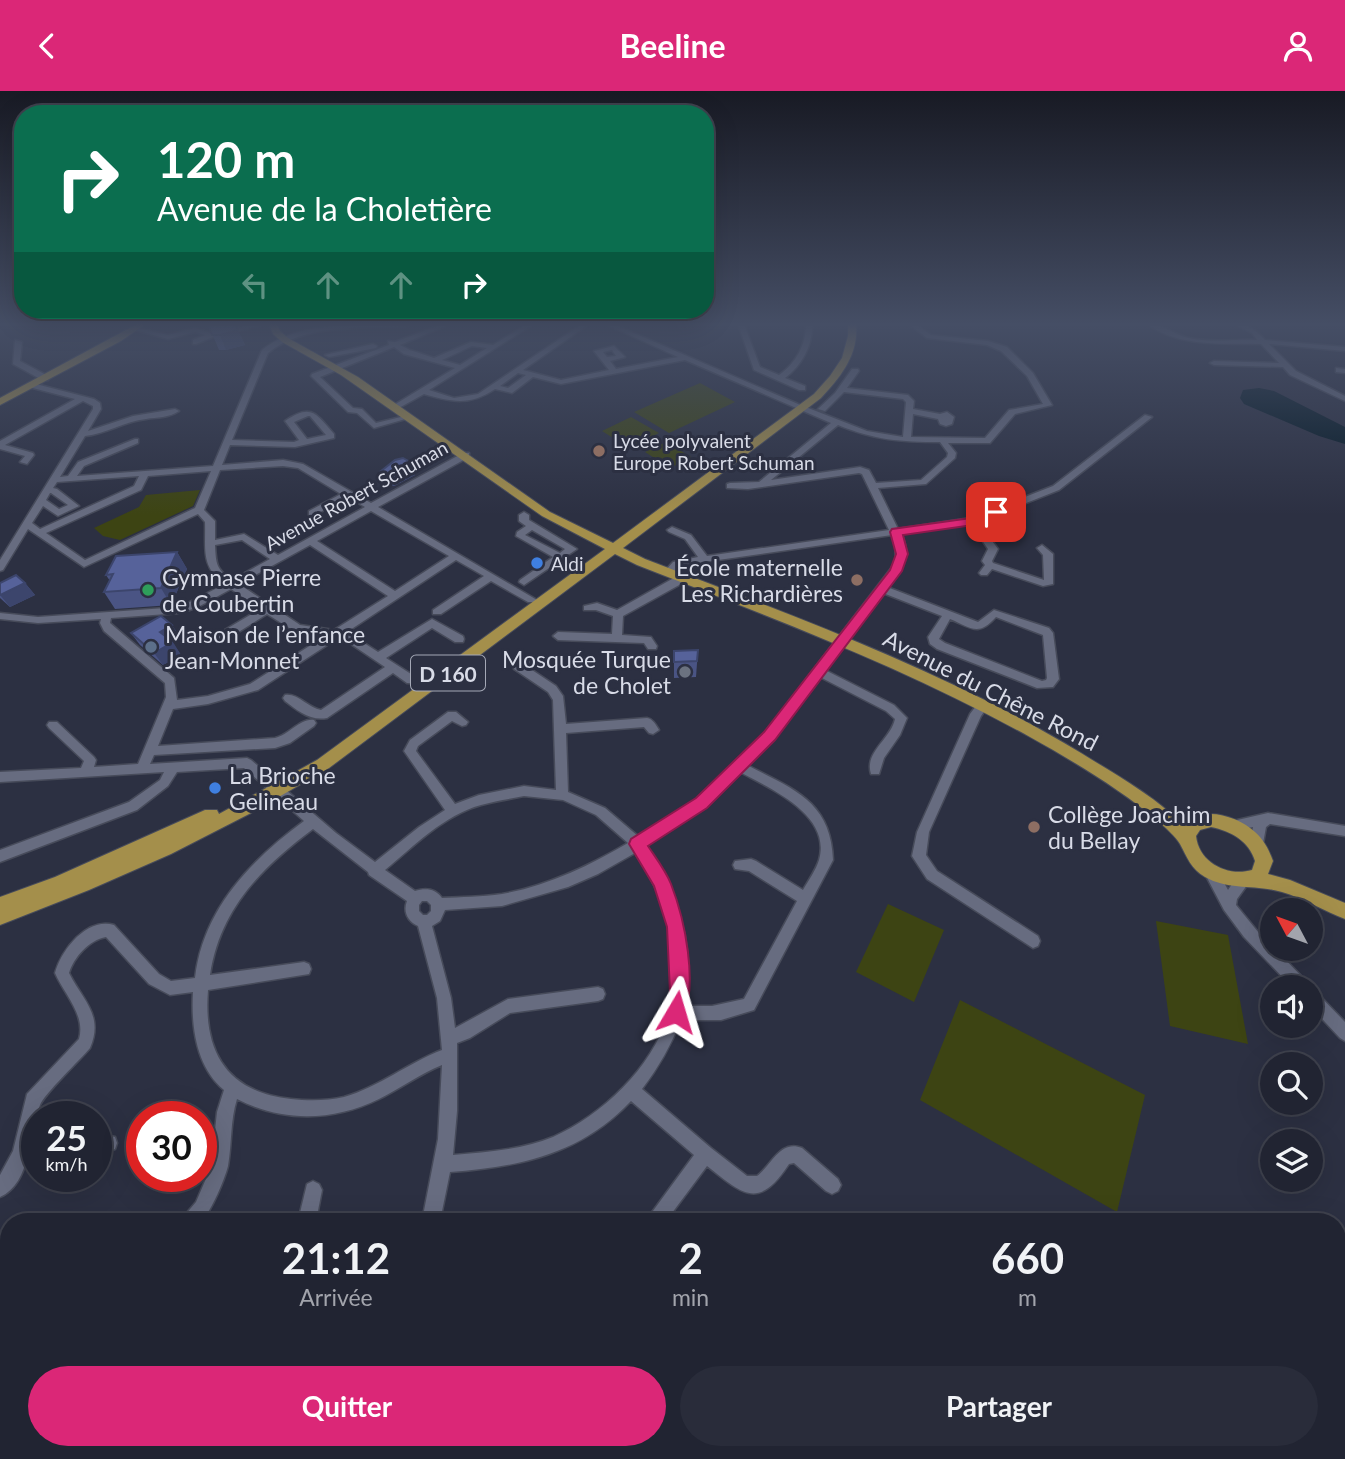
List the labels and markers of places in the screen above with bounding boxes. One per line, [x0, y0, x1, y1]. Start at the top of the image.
place label: Lycée polyvalent Europe Robert Schuman [613, 429, 815, 474]
marker: Lycée polyvalent Europe Robert Schuman [591, 443, 607, 459]
pin [966, 482, 1026, 542]
place label: Aldi [551, 552, 584, 575]
place label: École maternelle Les Richardières [676, 553, 843, 607]
marker: Aldi [529, 555, 545, 571]
place label: Gymnase Pierre de Coubertin [162, 563, 321, 617]
marker: École maternelle Les Richardières [849, 572, 865, 588]
marker: Gymnase Pierre de Coubertin [140, 582, 156, 598]
place label: Maison de l’enfance Jean-Monnet [165, 620, 365, 674]
marker: Maison de l’enfance Jean-Monnet [143, 639, 159, 655]
place label: Mosquée Turque de Cholet [502, 645, 672, 699]
marker: Mosquée Turque de Cholet [677, 664, 693, 680]
place label: La Brioche Gelineau [229, 761, 336, 815]
marker: La Brioche Gelineau [207, 780, 223, 796]
place label: Collège Joachim du Bellay [1048, 800, 1210, 854]
marker: Collège Joachim du Bellay [1026, 819, 1042, 835]

